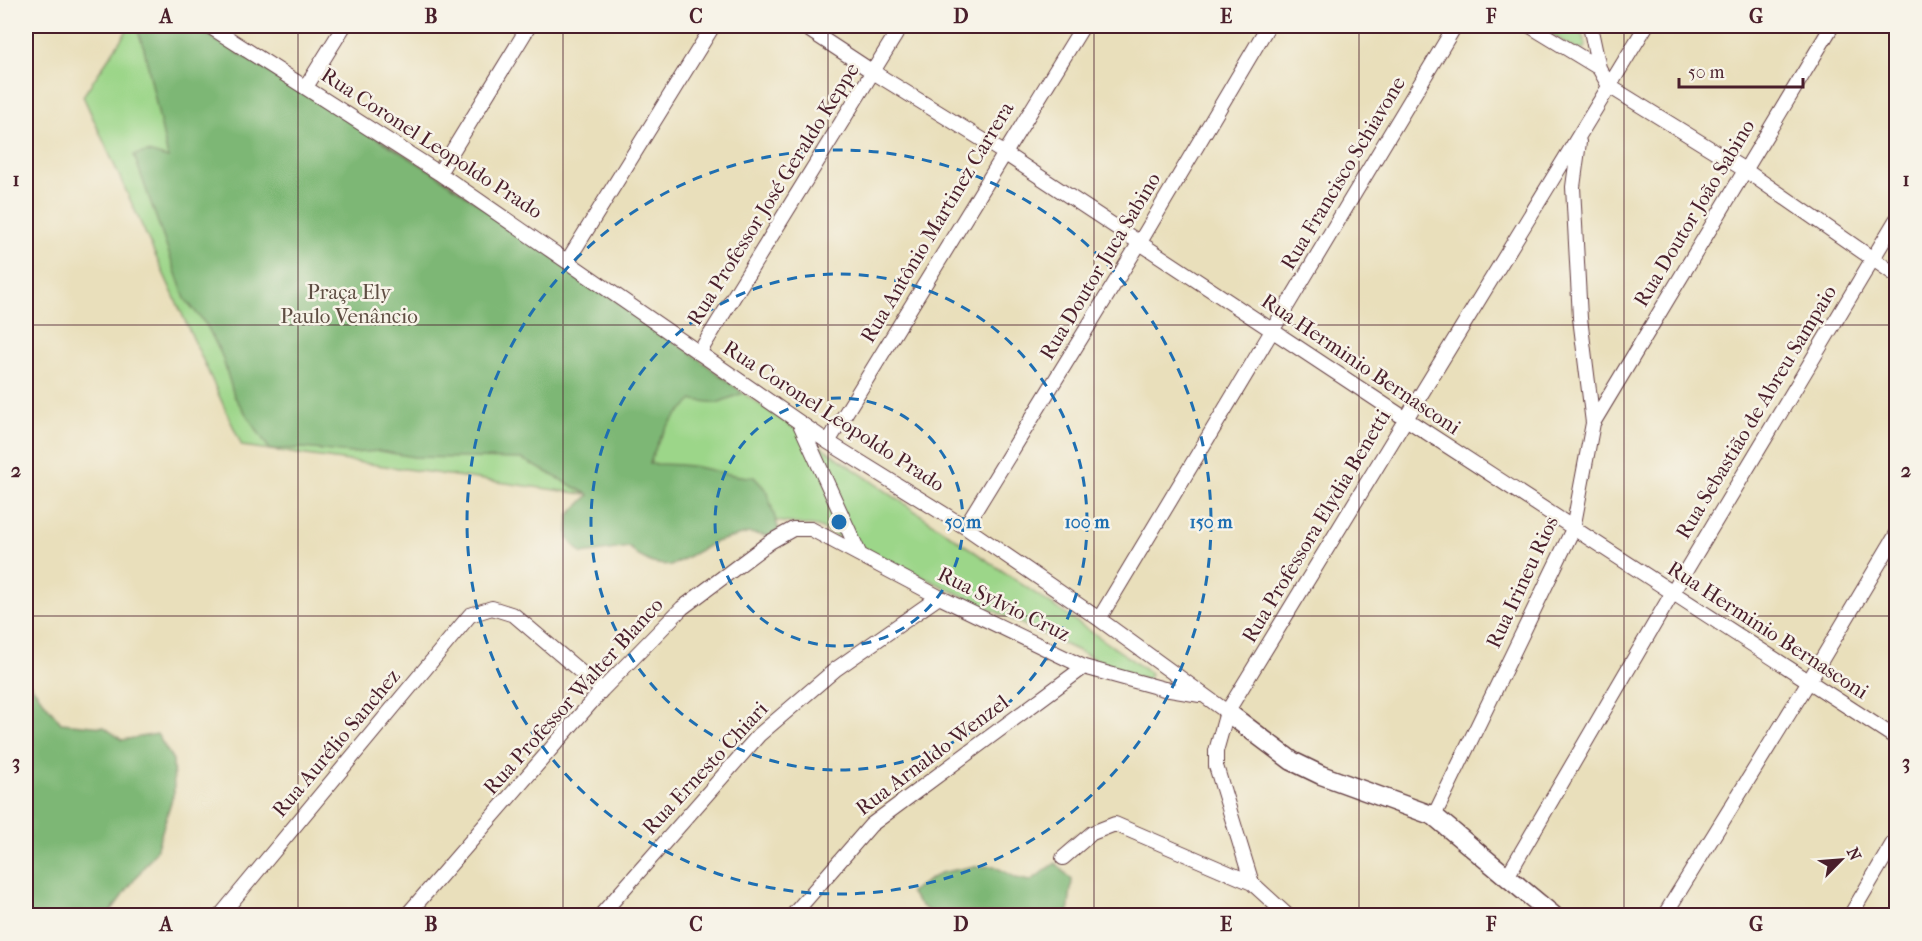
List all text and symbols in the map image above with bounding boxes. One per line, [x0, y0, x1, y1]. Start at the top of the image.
text: A [158, 5, 174, 28]
text: B [424, 5, 438, 28]
text: C [689, 5, 703, 28]
text: D [953, 5, 969, 28]
text: E [1220, 5, 1232, 28]
text: F [1485, 5, 1497, 28]
text: G [1749, 5, 1763, 28]
scale bar [1679, 51, 1804, 89]
street label: Rua Professor José Geraldo Keppe [682, 58, 864, 330]
street label: Rua Coronel Leopoldo Prado [317, 62, 547, 224]
text: 50 m [1688, 62, 1725, 83]
street label: Rua Francisco Schiavone [1276, 72, 1410, 274]
street label: Rua Antônio Martinez Carrera [855, 97, 1019, 347]
street label: Rua Doutor João Sabino [1629, 115, 1759, 311]
text: 1 [12, 168, 20, 191]
street label: Rua Doutor Juca Sabino [1035, 168, 1165, 364]
text: 1 [1902, 168, 1910, 191]
park label: Praça Ely Paulo Venâncio [280, 280, 418, 328]
street label: Rua Sebastião de Abreu Sampaio [1671, 281, 1841, 543]
street label: Rua Herminio Bernasconi [1257, 288, 1465, 440]
street label: Rua Coronel Leopoldo Prado [719, 335, 949, 497]
street label: Rua Professora Elydia Benetti [1237, 405, 1395, 647]
text: 2 [11, 459, 21, 482]
text: 2 [1901, 459, 1911, 482]
centre of rings [829, 512, 849, 532]
text: 50 m [945, 512, 982, 533]
text: 100 m [1064, 512, 1111, 533]
text: 150 m [1190, 512, 1233, 533]
street label: Rua Irineu Rios [1481, 512, 1563, 652]
street label: Rua Herminio Bernasconi [1663, 556, 1873, 704]
street label: Rua Sylvio Cruz [934, 562, 1074, 646]
street label: Rua Professor Walter Blanco [478, 593, 668, 799]
street label: Rua Aurélio Sanchez [267, 664, 405, 822]
street label: Rua Arnaldo Wenzel [851, 690, 1013, 820]
street label: Rua Ernesto Chiari [637, 697, 773, 839]
text: 3 [12, 751, 20, 774]
text: 3 [1902, 751, 1910, 774]
north arrow [1811, 830, 1871, 890]
text: N [1843, 844, 1866, 864]
text: A [158, 913, 174, 936]
text: B [424, 913, 438, 936]
text: C [689, 913, 703, 936]
text: D [953, 913, 969, 936]
text: E [1220, 913, 1232, 936]
text: F [1485, 913, 1497, 936]
text: G [1749, 913, 1763, 936]

